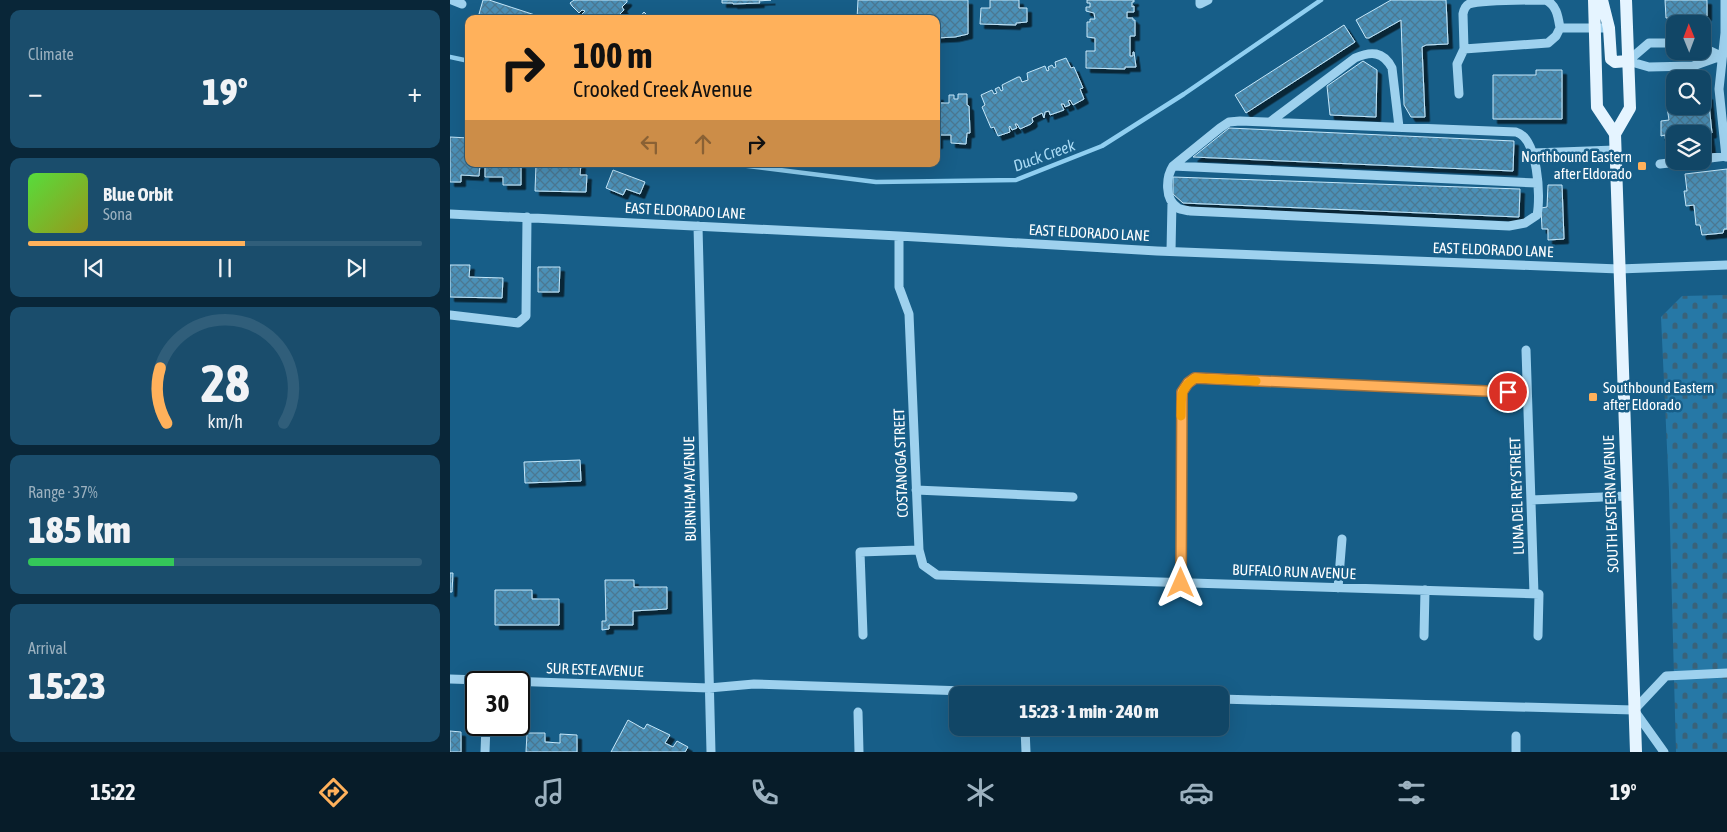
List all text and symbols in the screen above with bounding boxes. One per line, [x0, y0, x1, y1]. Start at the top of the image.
north arrow [1666, 15, 1711, 60]
map controls [1666, 15, 1711, 170]
icon: right [490, 35, 555, 100]
text: 100 m [573, 35, 652, 75]
text: Climate [28, 45, 74, 63]
text: 19° [202, 70, 248, 113]
button: search [1666, 70, 1711, 115]
text: − [28, 76, 43, 108]
text: + [407, 76, 422, 108]
text: Crooked Creek Avenue [573, 76, 752, 102]
button: layers [1666, 125, 1711, 170]
icon: left [636, 130, 664, 158]
icon: ahead [689, 130, 717, 158]
icon: right [742, 130, 770, 158]
water label: Duck Creek [1011, 135, 1078, 174]
place label: Northbound Eastern after Eldorado [1521, 148, 1632, 182]
marker: Northbound Eastern after Eldorado [1636, 160, 1648, 172]
text: Blue Orbit [103, 183, 173, 205]
street label: EAST ELDORADO LANE [624, 199, 746, 222]
text: Sona [103, 205, 132, 223]
street label: EAST ELDORADO LANE [1028, 221, 1150, 244]
street label: EAST ELDORADO LANE [1433, 239, 1554, 260]
icon: previous [80, 254, 108, 282]
icon: pause [211, 254, 239, 282]
icon: next [342, 254, 370, 282]
text: 28 [201, 353, 249, 413]
pin [1487, 371, 1529, 413]
icon: arrive [1494, 378, 1522, 406]
place label: Southbound Eastern after Eldorado [1603, 379, 1714, 413]
marker: Southbound Eastern after Eldorado [1587, 391, 1599, 403]
street label: COSTANOGA STREET [890, 408, 911, 518]
text: km/h [207, 411, 243, 432]
street label: SOUTH EASTERN AVENUE [1600, 434, 1621, 573]
street label: BURNHAM AVENUE [680, 436, 699, 542]
street label: LUNA DEL REY STREET [1506, 436, 1527, 555]
text: Range · 37% [28, 483, 98, 501]
text: 185 km [28, 508, 131, 551]
position arrow [1154, 556, 1206, 608]
street label: BUFFALO RUN AVENUE [1232, 561, 1357, 582]
text: Arrival [28, 639, 67, 657]
street label: SUR ESTE AVENUE [546, 659, 645, 680]
text: 15:23 [28, 664, 106, 707]
speed limit sign: 30 [465, 671, 530, 736]
text: 15:23 · 1 min · 240 m [1019, 700, 1159, 722]
icon: directions [316, 775, 351, 810]
icon: music [532, 775, 567, 810]
icon: phone [747, 775, 782, 810]
icon: climate [963, 775, 998, 810]
icon: car [1179, 775, 1214, 810]
icon: filters [1394, 775, 1429, 810]
text: 15:22 [90, 779, 136, 805]
text: 19° [1610, 779, 1637, 805]

